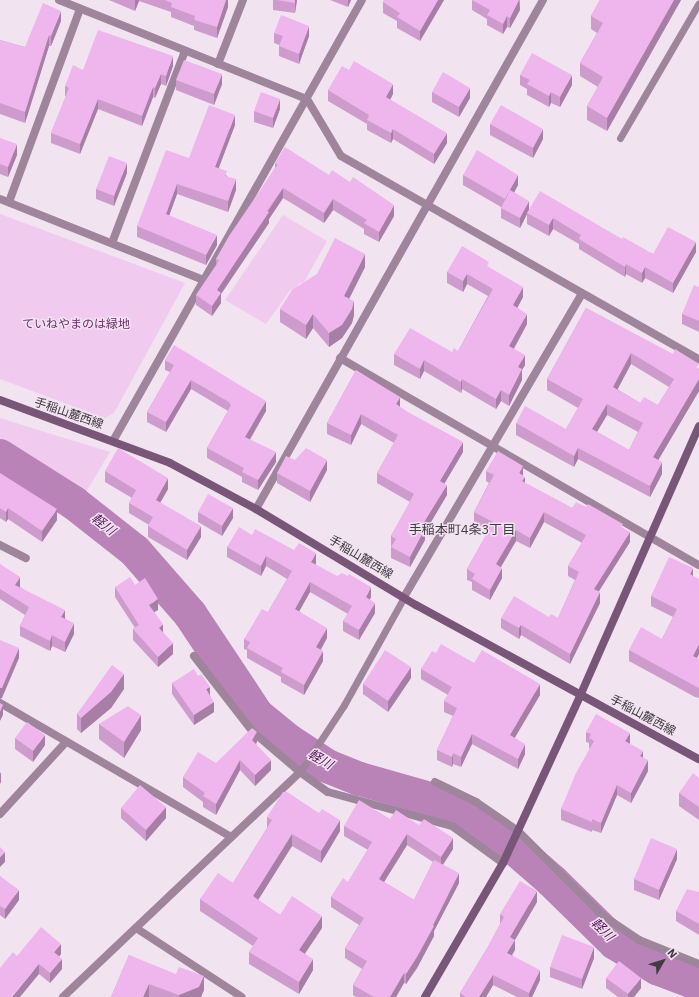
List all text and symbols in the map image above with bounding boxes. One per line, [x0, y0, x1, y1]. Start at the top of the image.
park label: ていねやまのは緑地 [22, 317, 130, 331]
street label: 手稲山麓西線 [33, 394, 105, 432]
water label: 軽川 [88, 511, 118, 539]
district label: 手稲本町4条3丁目 [409, 522, 515, 538]
street label: 手稲山麓西線 [326, 532, 396, 582]
street label: 手稲山麓西線 [608, 692, 678, 738]
water label: 軽川 [305, 747, 335, 773]
water label: 軽川 [587, 915, 617, 945]
north arrow [643, 941, 683, 981]
text: N [664, 946, 680, 961]

